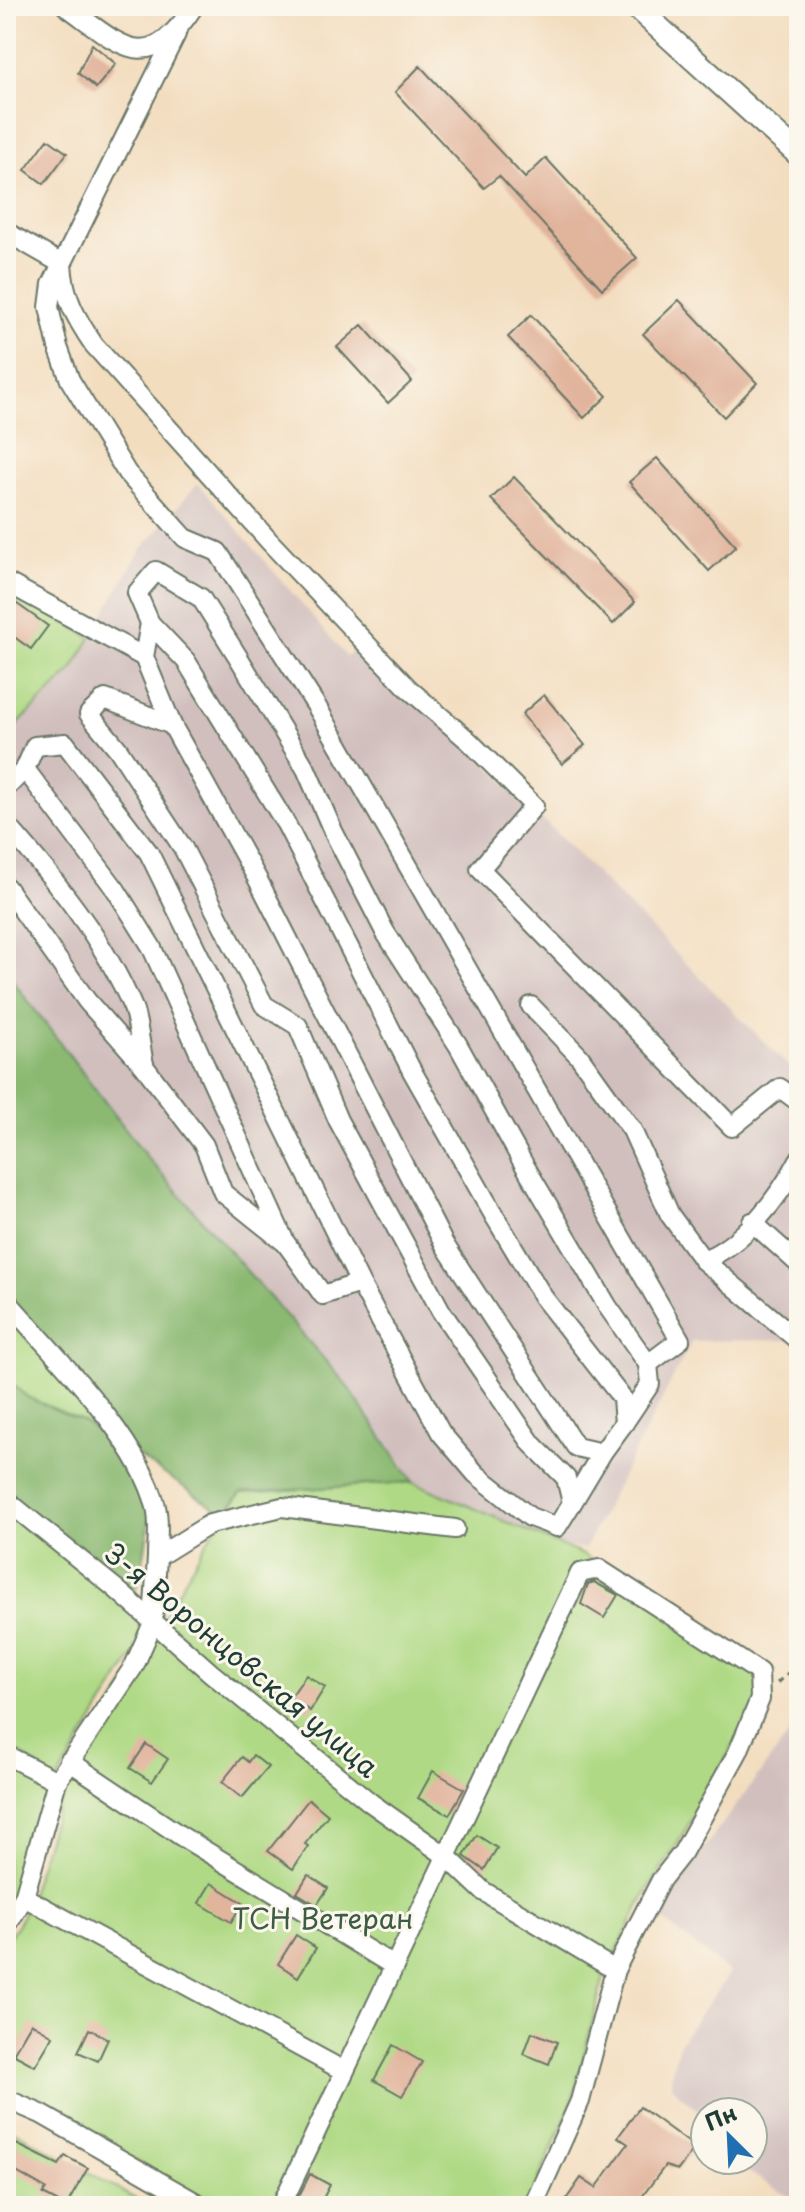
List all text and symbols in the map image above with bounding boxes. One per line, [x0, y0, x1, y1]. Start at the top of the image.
street label: 3-я Воронцовская улица [95, 1531, 389, 1787]
park label: ТСН Ветеран [233, 1896, 413, 1939]
text: Пн [699, 2095, 742, 2138]
north arrow [689, 2096, 769, 2176]

